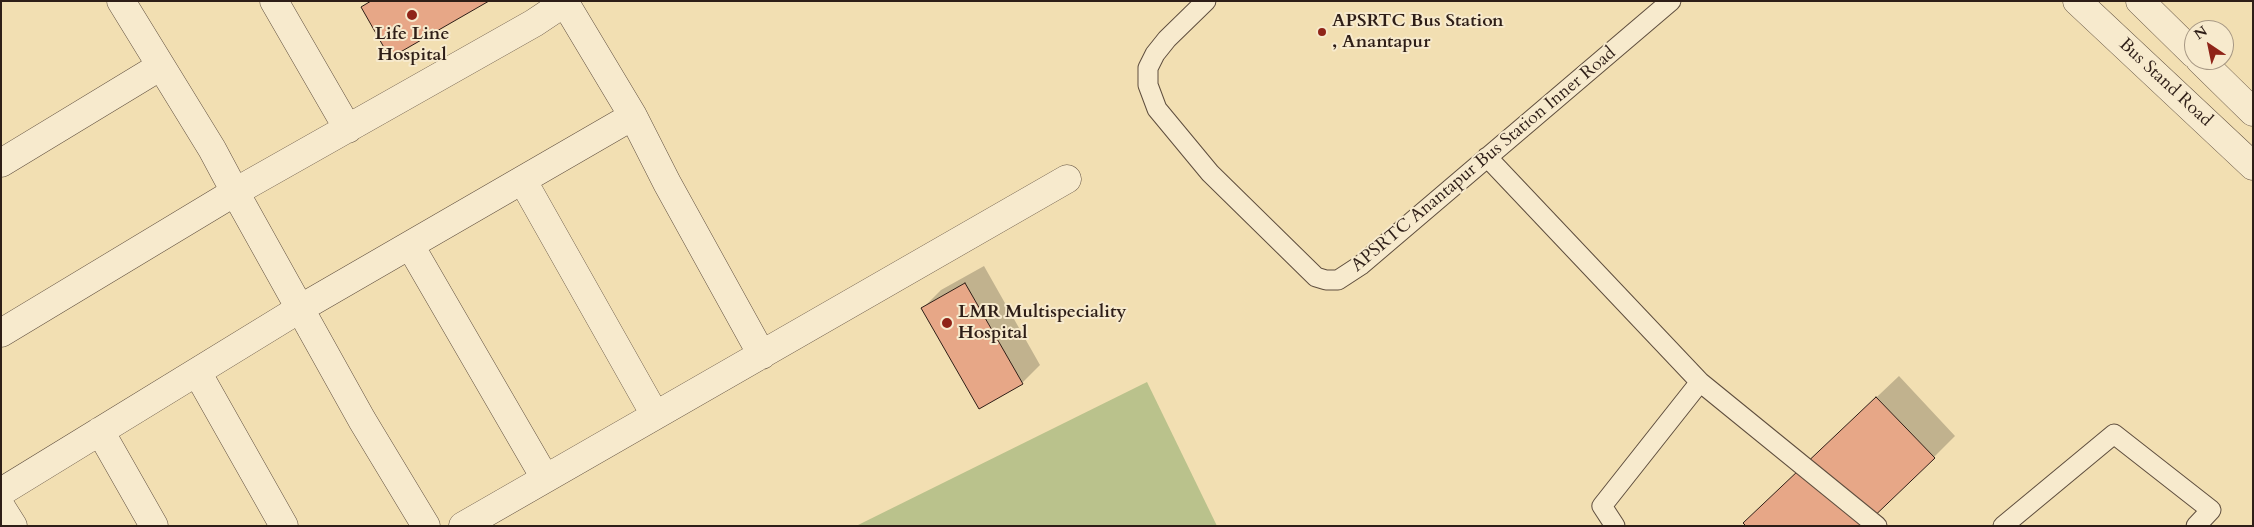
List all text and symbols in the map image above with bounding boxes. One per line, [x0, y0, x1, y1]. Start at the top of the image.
marker: Life Line Hospital [405, 8, 419, 22]
place label: APSRTC Bus Station , Anantapur [1332, 11, 1504, 54]
north arrow [2184, 20, 2234, 70]
text: N [2191, 22, 2211, 44]
place label: Life Line Hospital [375, 24, 449, 66]
marker: APSRTC Bus Station , Anantapur [1316, 26, 1328, 38]
street label: Bus Stand Road [2114, 34, 2216, 132]
street label: APSRTC Anantapur Bus Station Inner Road [1347, 43, 1621, 277]
place label: LMR Multispeciality Hospital [958, 302, 1127, 344]
marker: LMR Multispeciality Hospital [940, 316, 954, 330]

